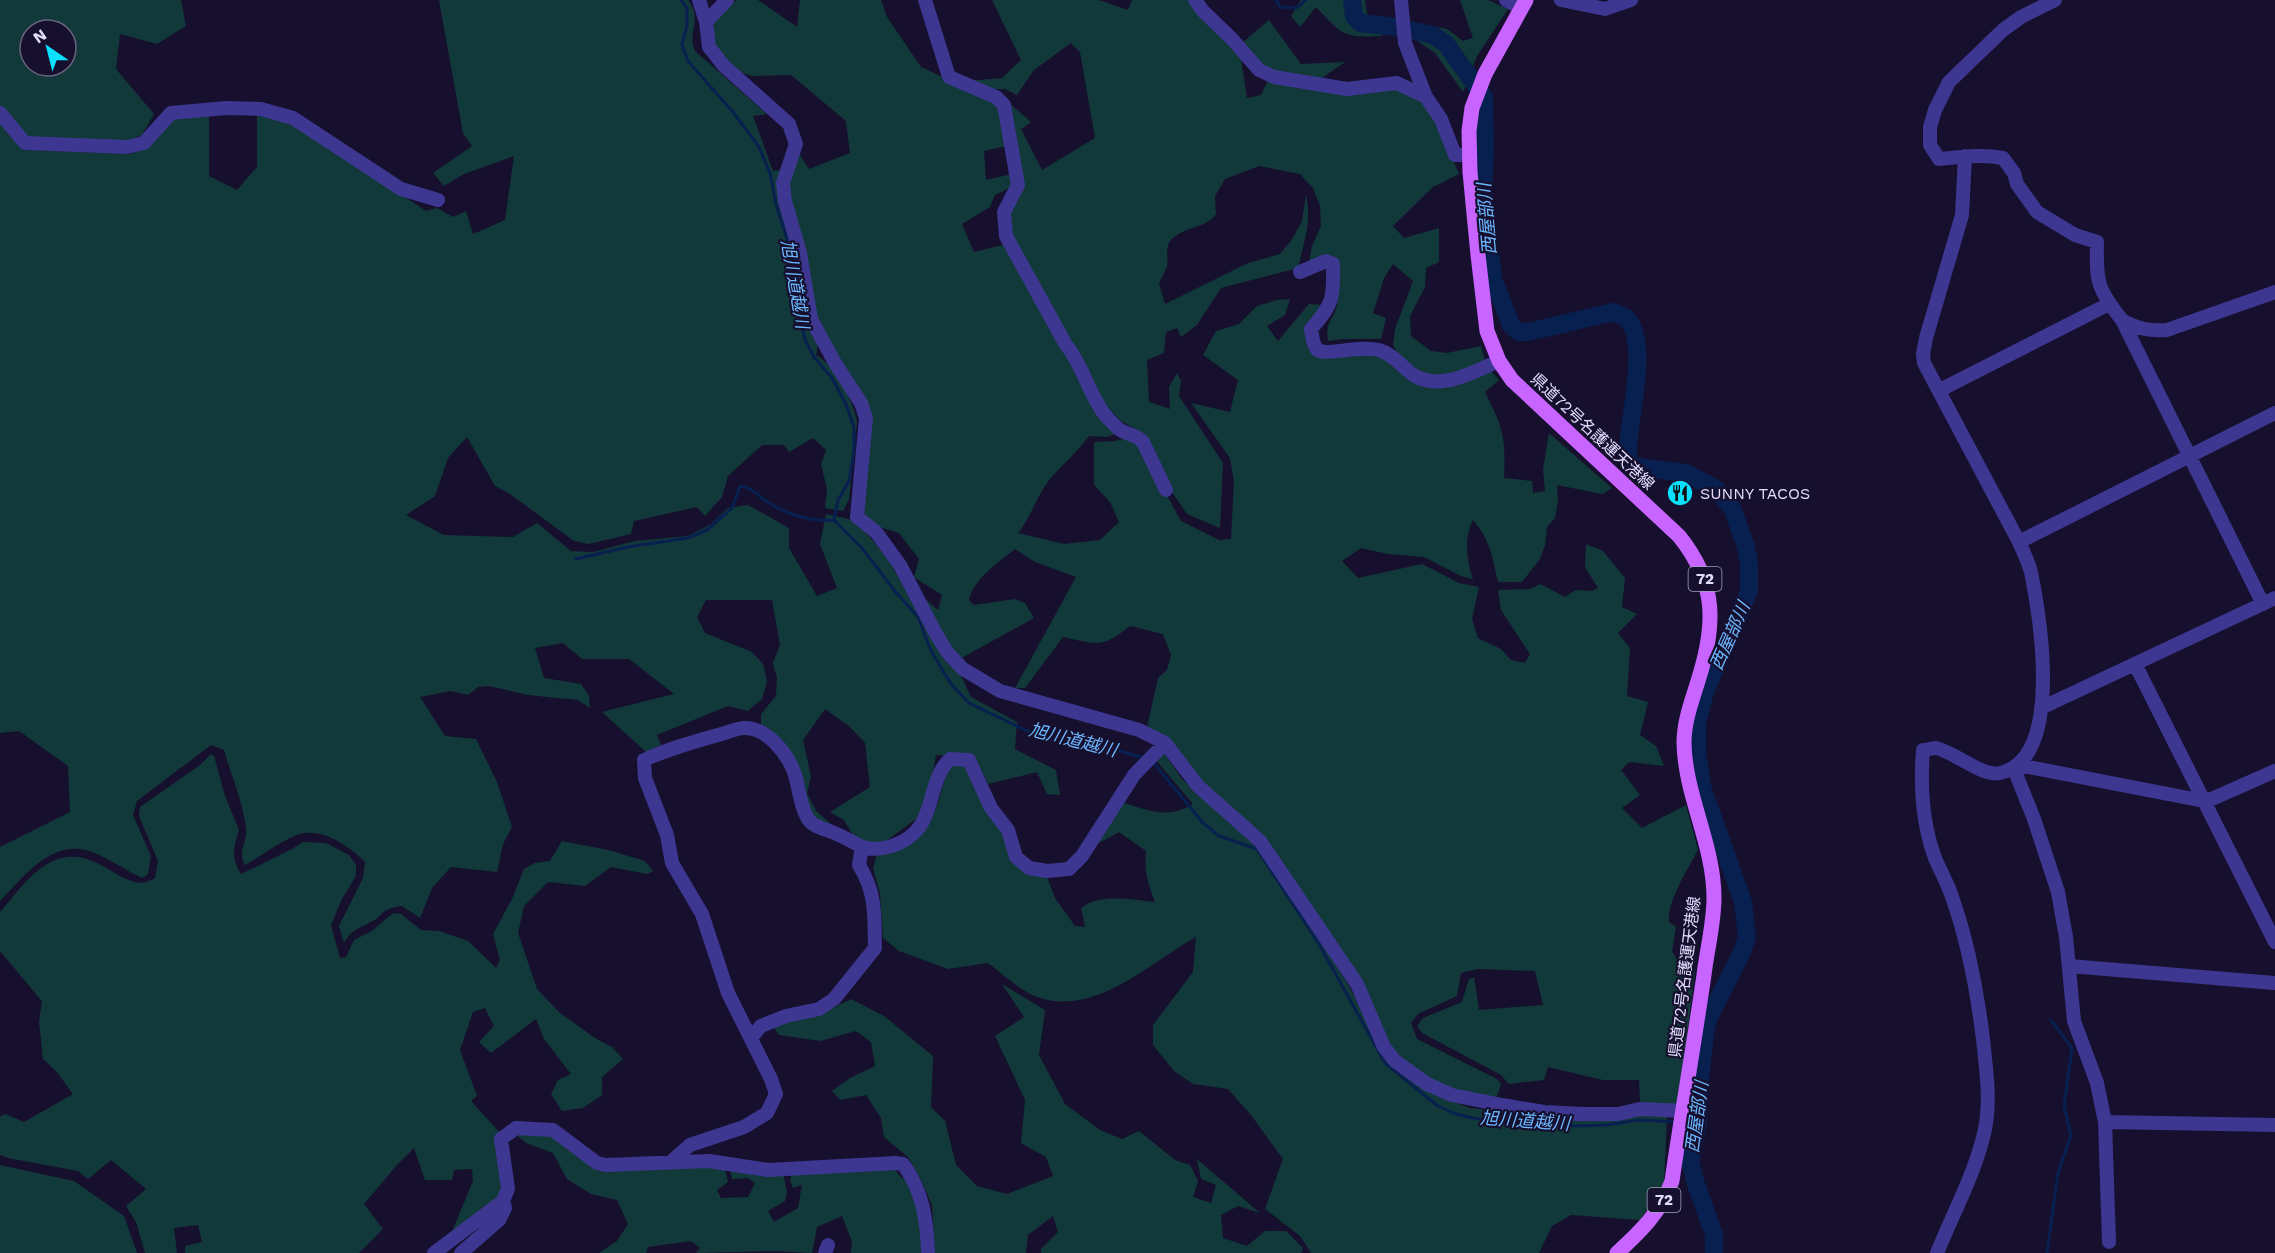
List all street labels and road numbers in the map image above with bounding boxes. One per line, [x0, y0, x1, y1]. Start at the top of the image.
street label: 県道72号名護運天港線 [1527, 369, 1658, 494]
road number: 72 [1688, 567, 1722, 591]
street label: 県道72号名護運天港線 [1665, 895, 1704, 1059]
road number: 72 [1648, 1188, 1680, 1212]

